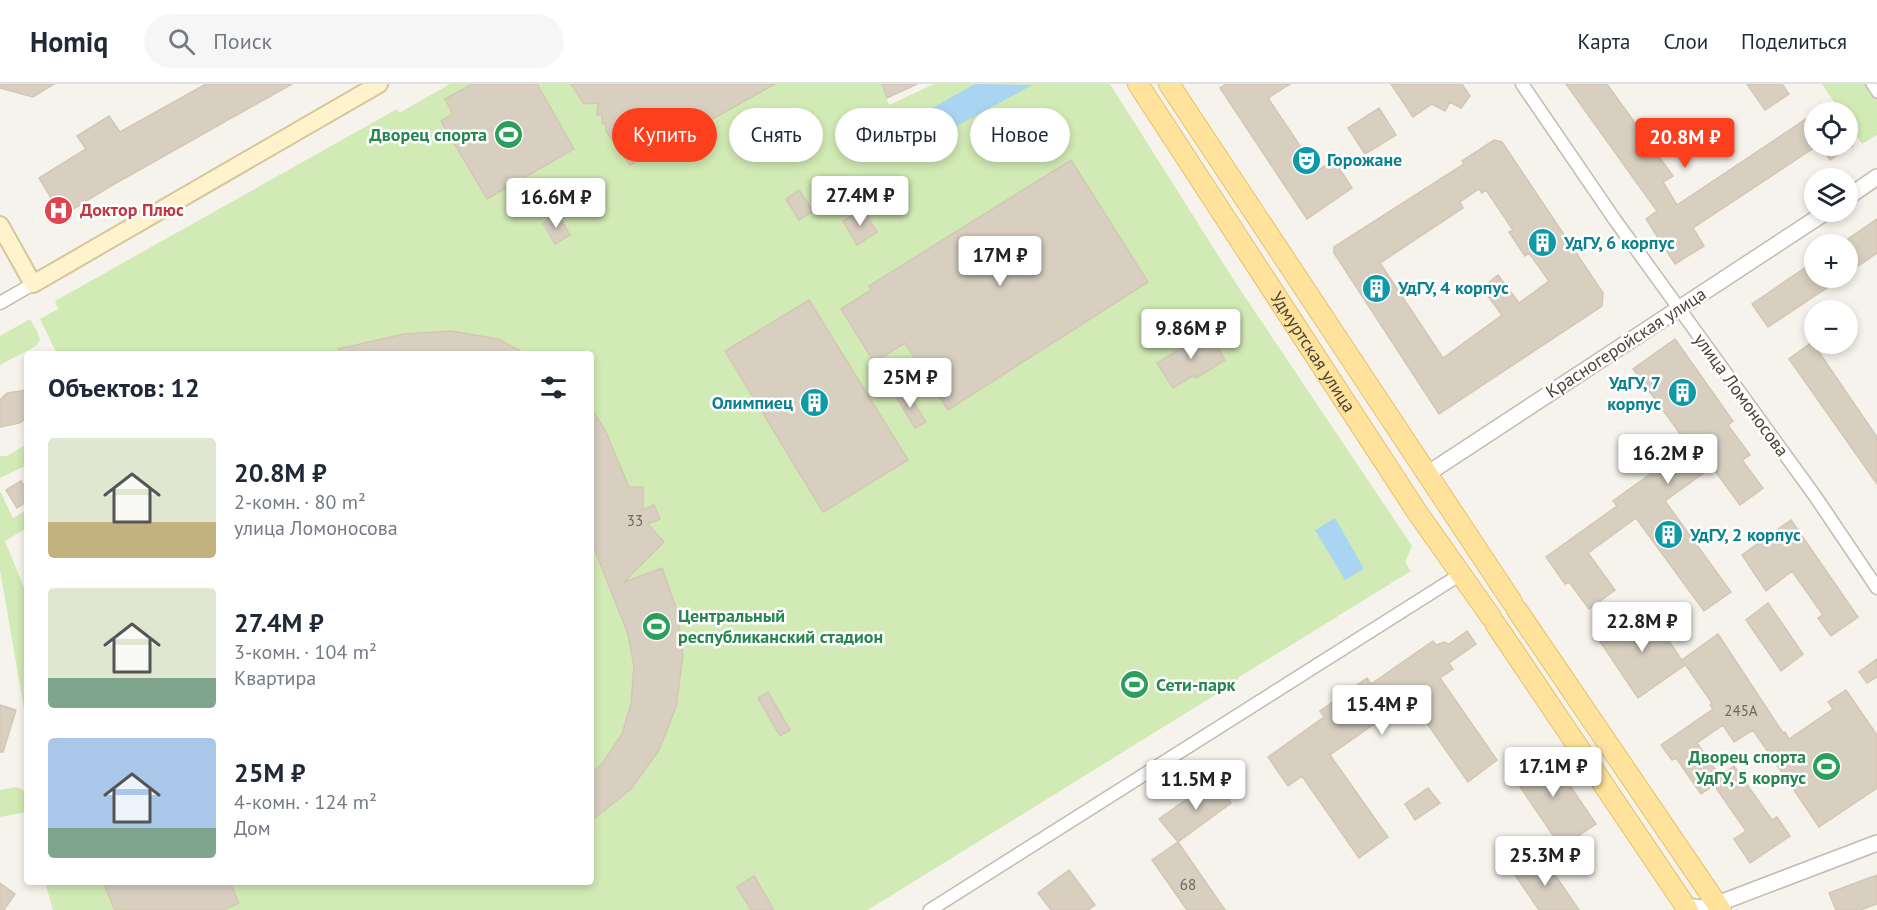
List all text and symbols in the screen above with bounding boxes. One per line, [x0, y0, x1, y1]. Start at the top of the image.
search box [144, 14, 564, 68]
text: Homiq [30, 23, 108, 60]
icon: search [165, 25, 198, 58]
text: Поиск [213, 27, 272, 55]
text: Карта [1577, 28, 1630, 55]
text: Слои [1663, 28, 1708, 55]
text: Поделиться [1741, 28, 1847, 55]
map controls [1804, 102, 1858, 354]
button: locate [1804, 102, 1858, 156]
chip: Купить [612, 108, 717, 162]
chip: Снять [729, 108, 823, 162]
chip: Фильтры [835, 108, 958, 162]
chip: Новое [970, 108, 1070, 162]
pin: 20.8M ₽ [1630, 118, 1740, 169]
sports icon: Дворец спорта [492, 119, 524, 151]
place label: Дворец спорта [369, 123, 487, 146]
text: 20.8M ₽ [1649, 124, 1721, 150]
theatre icon: Горожане [1290, 144, 1322, 176]
place label: Горожане [1327, 148, 1402, 171]
button: layers [1804, 168, 1858, 222]
pin: 27.4M ₽ [805, 176, 915, 227]
pin: 16.6M ₽ [501, 178, 611, 229]
text: 27.4M ₽ [826, 182, 894, 208]
text: 16.6M ₽ [520, 184, 592, 210]
hospital icon: Доктор Плюс [43, 194, 75, 226]
place label: Доктор Плюс [80, 198, 184, 221]
building icon: УдГУ, 6 корпус [1527, 227, 1559, 259]
place label: УдГУ, 6 корпус [1563, 231, 1675, 254]
button: + [1804, 234, 1858, 288]
pin: 17M ₽ [958, 236, 1042, 287]
text: 17M ₽ [972, 242, 1028, 268]
building icon: УдГУ, 4 корпус [1361, 272, 1393, 304]
place label: УдГУ, 4 корпус [1397, 276, 1509, 299]
street label: Красногеройская улица [1541, 282, 1710, 403]
street label: Удмуртская улица [1265, 287, 1361, 416]
button: − [1804, 300, 1858, 354]
pin: 9.86M ₽ [1136, 309, 1246, 360]
text: 9.86M ₽ [1155, 315, 1227, 341]
street label: улица Ломоносова [1689, 328, 1794, 461]
pin: 25M ₽ [868, 358, 952, 409]
text: 25M ₽ [882, 364, 938, 390]
text: Объектов: 12 [48, 371, 200, 404]
icon: filters [537, 371, 570, 404]
place label: УдГУ, 7 корпус [1607, 371, 1661, 415]
building icon: УдГУ, 7 корпус [1666, 377, 1698, 409]
building icon: Олимпиец [798, 387, 830, 419]
place label: Олимпиец [712, 391, 793, 414]
pin: 16.2M ₽ [1613, 434, 1723, 485]
text: 16.2M ₽ [1632, 440, 1704, 466]
text: 20.8M ₽ [234, 456, 327, 489]
icon: home [96, 462, 168, 534]
text: 2-комн. · 80 m² [234, 489, 366, 515]
house number: 33 [627, 511, 643, 530]
text: улица Ломоносова [234, 515, 398, 541]
building icon: УдГУ, 2 корпус [1653, 519, 1685, 551]
place label: УдГУ, 2 корпус [1689, 523, 1801, 546]
pin: 22.8M ₽ [1587, 602, 1697, 653]
place label: Центральный республиканский стадион [678, 604, 883, 648]
text: 27.4M ₽ [234, 606, 324, 639]
text: 22.8M ₽ [1606, 608, 1678, 634]
sports icon: Центральный республиканский стадион [641, 610, 673, 642]
icon: home [96, 612, 168, 684]
text: 3-комн. · 104 m² [234, 639, 377, 665]
text: Квартира [234, 665, 316, 691]
sports icon: Сети-парк [1119, 669, 1151, 701]
place label: Сети-парк [1156, 673, 1236, 696]
pin: 15.4M ₽ [1327, 685, 1437, 736]
text: 15.4M ₽ [1346, 691, 1418, 717]
house number: 245А [1724, 701, 1758, 720]
place label: Дворец спорта УдГУ, 5 корпус [1688, 745, 1806, 789]
pin: 17.1M ₽ [1498, 747, 1608, 798]
sports icon: Дворец спорта УдГУ, 5 корпус [1811, 751, 1843, 783]
text: 17.1M ₽ [1519, 753, 1587, 779]
text: 25M ₽ [234, 756, 306, 789]
pin: 11.5M ₽ [1141, 760, 1251, 811]
icon: home [96, 762, 168, 834]
text: 11.5M ₽ [1160, 766, 1232, 792]
text: 4-комн. · 124 m² [234, 789, 377, 815]
text: Дом [234, 815, 271, 841]
pin: 25.3M ₽ [1490, 836, 1600, 887]
text: 25.3M ₽ [1509, 842, 1581, 868]
house number: 68 [1180, 875, 1196, 894]

